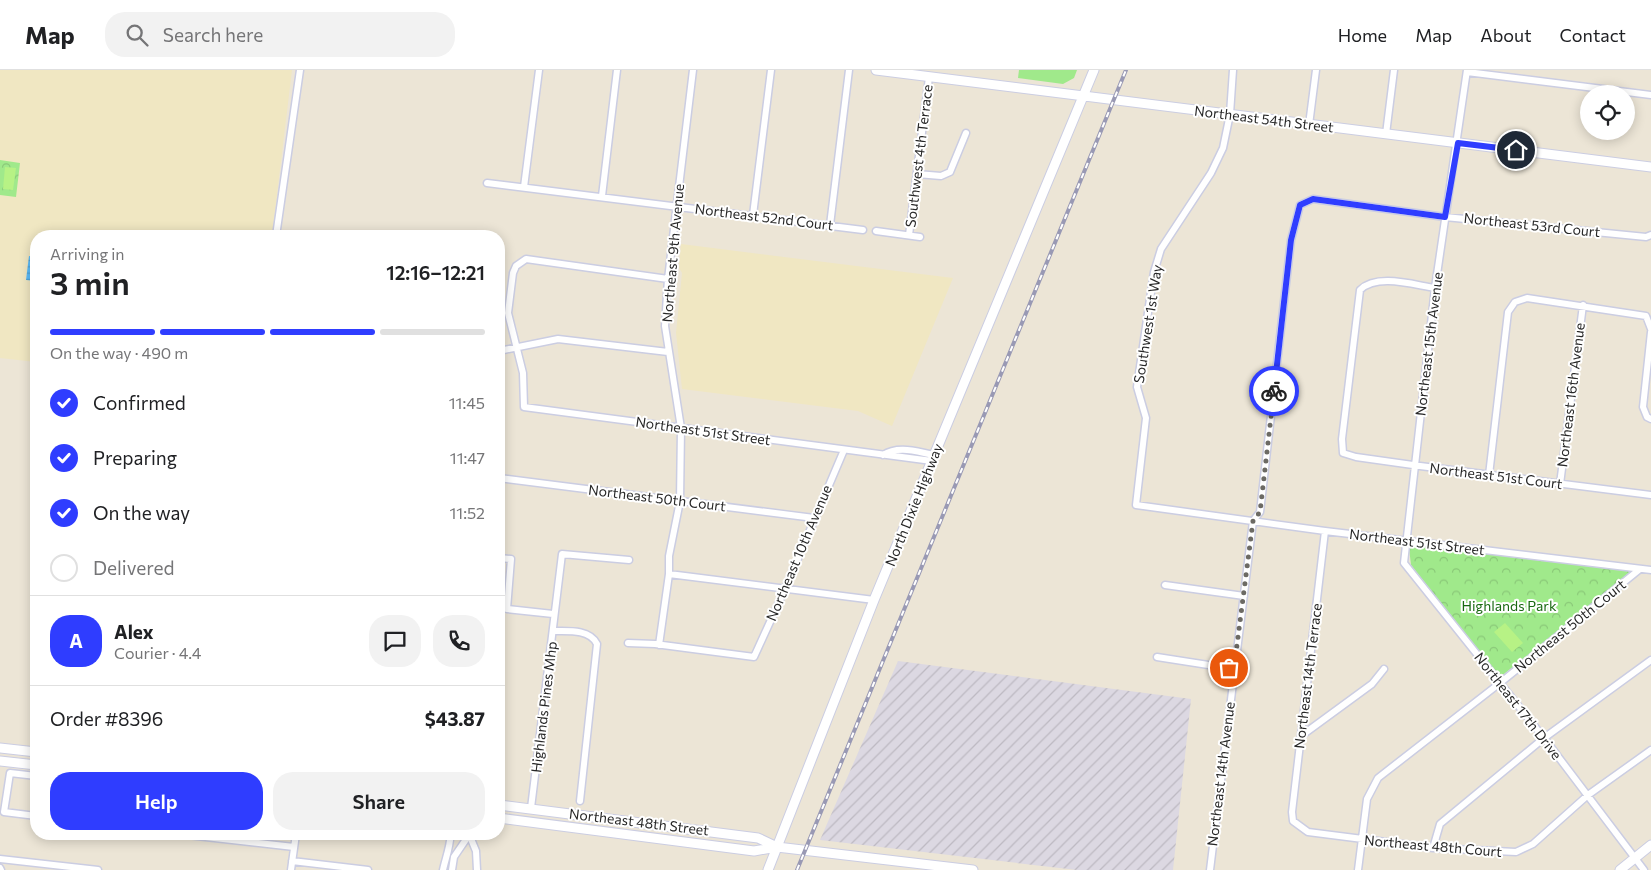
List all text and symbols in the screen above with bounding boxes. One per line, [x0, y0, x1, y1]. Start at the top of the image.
search box [105, 12, 455, 57]
text: Map [25, 20, 75, 49]
icon: search [123, 21, 151, 49]
text: Search here [163, 23, 263, 46]
text: Home [1338, 24, 1387, 46]
text: Map [1415, 24, 1452, 46]
text: About [1480, 24, 1532, 46]
text: Contact [1560, 24, 1626, 46]
street label: Southwest 4th Terrace [901, 83, 936, 228]
map controls [1580, 85, 1635, 140]
button: locate [1580, 85, 1635, 140]
street label: Northeast 54th Street [1193, 102, 1335, 136]
pin [1495, 129, 1537, 171]
icon: home [1502, 136, 1530, 164]
street label: Northeast 9th Avenue [658, 183, 687, 323]
street label: Northeast 52nd Court [694, 200, 835, 233]
street label: Northeast 53rd Court [1463, 209, 1601, 240]
text: Arriving in [50, 244, 124, 263]
text: 12:16–12:21 [386, 261, 485, 284]
text: 3 min [50, 262, 130, 302]
street label: Southwest 1st Way [1130, 263, 1165, 384]
street label: Northeast 15th Avenue [1411, 271, 1446, 417]
street label: Northeast 16th Avenue [1553, 322, 1588, 468]
text: On the way · 490 m [50, 343, 188, 362]
courier [1249, 366, 1299, 416]
icon: bike [1260, 377, 1288, 405]
icon: check [50, 389, 78, 417]
text: Confirmed [93, 391, 186, 414]
text: 11:45 [449, 393, 485, 412]
street label: Northeast 51st Street [635, 413, 772, 448]
street label: North Dixie Highway [881, 441, 946, 569]
icon: check [50, 444, 78, 472]
text: Preparing [93, 446, 177, 469]
text: 11:47 [450, 448, 485, 467]
street label: Northeast 51st Court [1429, 459, 1564, 492]
street label: Northeast 50th Court [587, 481, 727, 514]
street label: Northeast 10th Avenue [762, 482, 835, 623]
icon: check [50, 499, 78, 527]
text: On the way [93, 501, 190, 524]
text: 11:52 [449, 503, 485, 522]
street label: Northeast 51st Street [1348, 525, 1486, 558]
text: Delivered [93, 556, 174, 579]
street label: Northeast 50th Court [1511, 575, 1629, 676]
park label: Highlands Park [1461, 597, 1557, 614]
street label: Northeast 14th Terrace [1290, 602, 1325, 750]
button: chat [369, 615, 421, 667]
button: phone [433, 615, 485, 667]
text: Alex [114, 620, 154, 643]
text: A [69, 629, 83, 652]
street label: Highlands Pines Mhp [527, 640, 560, 774]
text: Courier · 4.4 [114, 643, 201, 662]
pin [1208, 647, 1250, 689]
street label: Northeast 17th Drive [1471, 649, 1566, 763]
icon: bag [1215, 654, 1243, 682]
street label: Northeast 14th Avenue [1203, 701, 1238, 847]
text: Order #8396 [50, 707, 163, 730]
text: $43.87 [425, 707, 485, 730]
button: Help [50, 772, 263, 830]
button: Share [273, 772, 485, 830]
street label: Northeast 48th Street [568, 804, 710, 839]
street label: Northeast 48th Court [1363, 831, 1503, 860]

